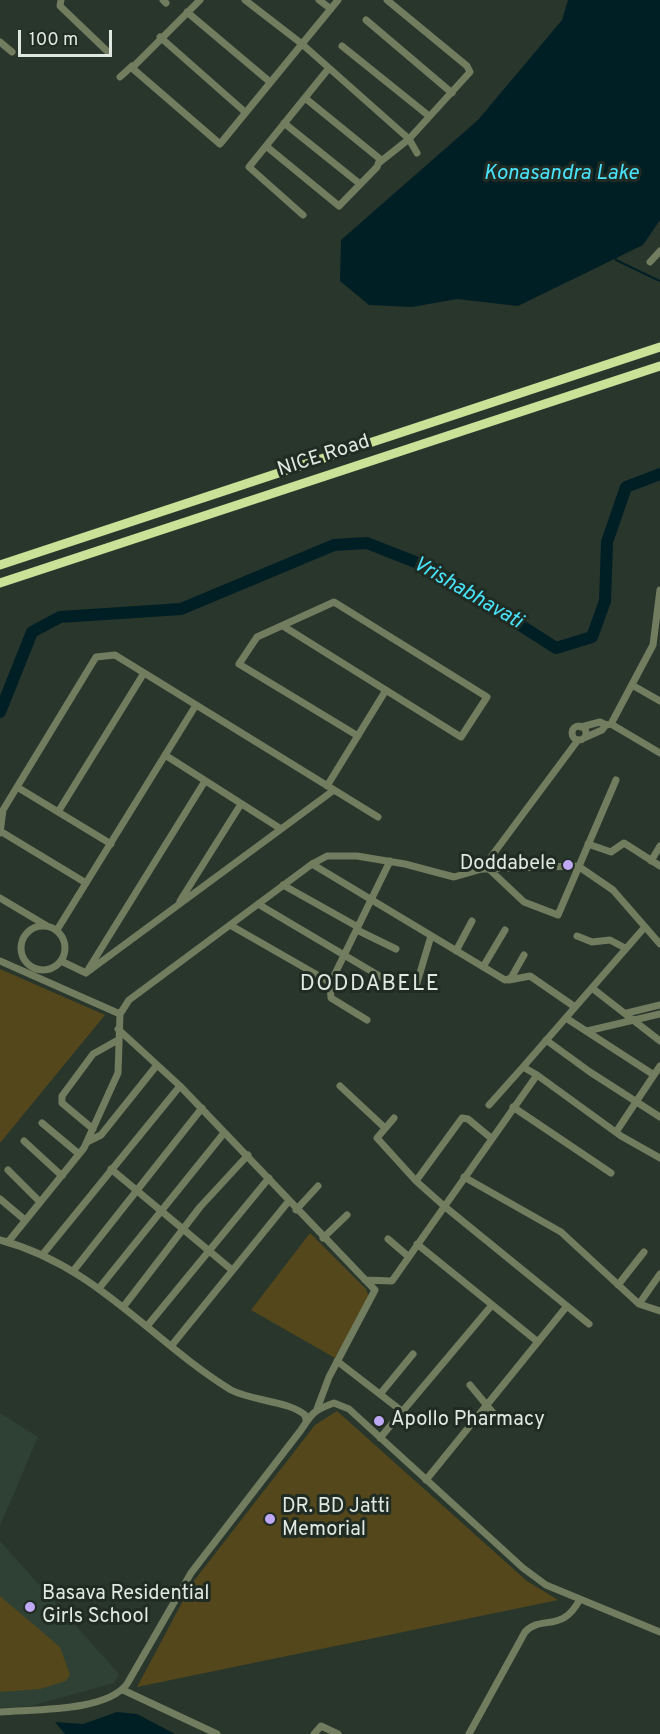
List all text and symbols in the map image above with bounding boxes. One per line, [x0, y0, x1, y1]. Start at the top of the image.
scale bar [21, 18, 116, 56]
text: 100 m [29, 29, 78, 52]
water label: Konasandra Lake [483, 162, 639, 188]
street label: NICE Road [275, 431, 373, 483]
water label: Vrishabhavati [408, 552, 526, 636]
place label: Doddabele [460, 853, 556, 877]
marker: Doddabele [561, 858, 575, 872]
district label: DODDABELE [300, 973, 440, 999]
place label: Apollo Pharmacy [391, 1409, 545, 1433]
marker: Apollo Pharmacy [372, 1414, 386, 1428]
place label: DR. BD Jatti Memorial [282, 1496, 390, 1543]
marker: DR. BD Jatti Memorial [263, 1512, 277, 1526]
place label: Basava Residential Girls School [42, 1583, 210, 1630]
marker: Basava Residential Girls School [23, 1600, 37, 1614]

